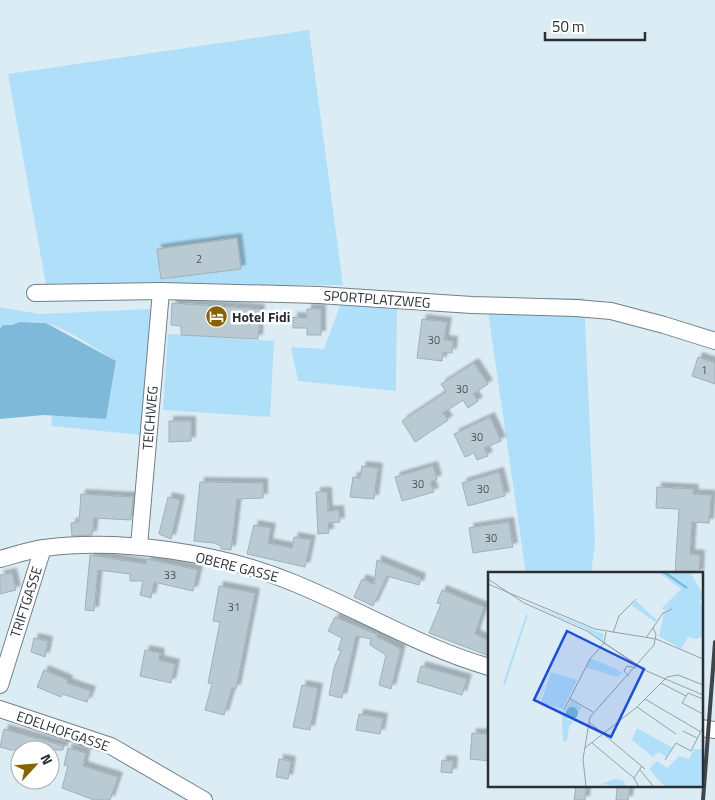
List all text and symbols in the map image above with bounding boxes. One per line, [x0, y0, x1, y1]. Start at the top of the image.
scale bar [545, 10, 645, 42]
text: 50 m [552, 15, 585, 38]
house number: 2 [196, 251, 202, 267]
street label: SPORTPLATZWEG [323, 284, 431, 313]
hotel icon: Hotel Fidi [204, 305, 228, 329]
place label: Hotel Fidi [232, 306, 290, 327]
house number: 30 [428, 332, 440, 348]
house number: 1 [701, 362, 707, 378]
house number: 30 [456, 381, 468, 397]
street label: TEICHWEG [136, 385, 163, 451]
house number: 30 [471, 429, 483, 445]
house number: 30 [412, 476, 424, 492]
house number: 30 [477, 481, 489, 497]
house number: 30 [485, 530, 497, 546]
street label: OBERE GASSE [193, 546, 281, 587]
street label: TRIFTGASSE [4, 563, 47, 640]
house number: 33 [164, 567, 176, 583]
inset map [488, 572, 702, 788]
house number: 31 [228, 599, 240, 615]
street label: EDELHOFGASSE [14, 705, 113, 756]
north arrow [10, 740, 60, 790]
text: N [36, 750, 59, 768]

